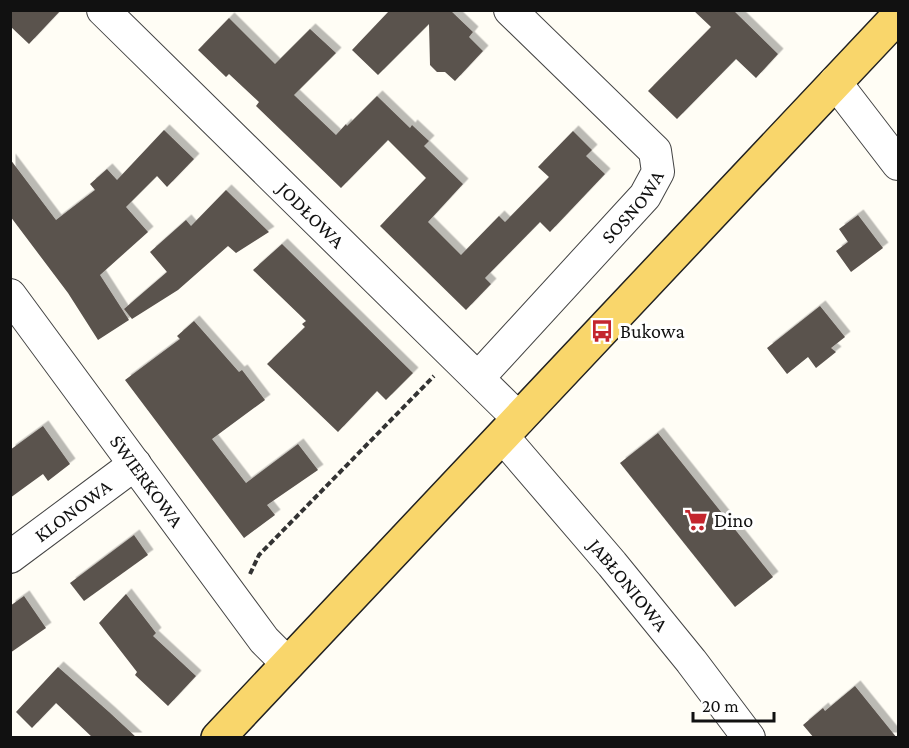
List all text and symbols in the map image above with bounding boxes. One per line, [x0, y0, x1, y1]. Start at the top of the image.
street label: SOSNOWA [597, 166, 668, 247]
street label: JODŁOWA [271, 176, 350, 253]
bus stop icon: Bukowa [589, 318, 615, 344]
place label: Bukowa [620, 320, 685, 342]
street label: ŚWIERKOWA [106, 431, 188, 532]
street label: KLONOWA [30, 474, 116, 546]
supermarket icon: Dino [683, 507, 709, 533]
place label: Dino [714, 509, 753, 531]
street label: JABŁONIOWA [582, 533, 673, 636]
scale bar [693, 685, 774, 723]
text: 20 m [702, 696, 739, 716]

